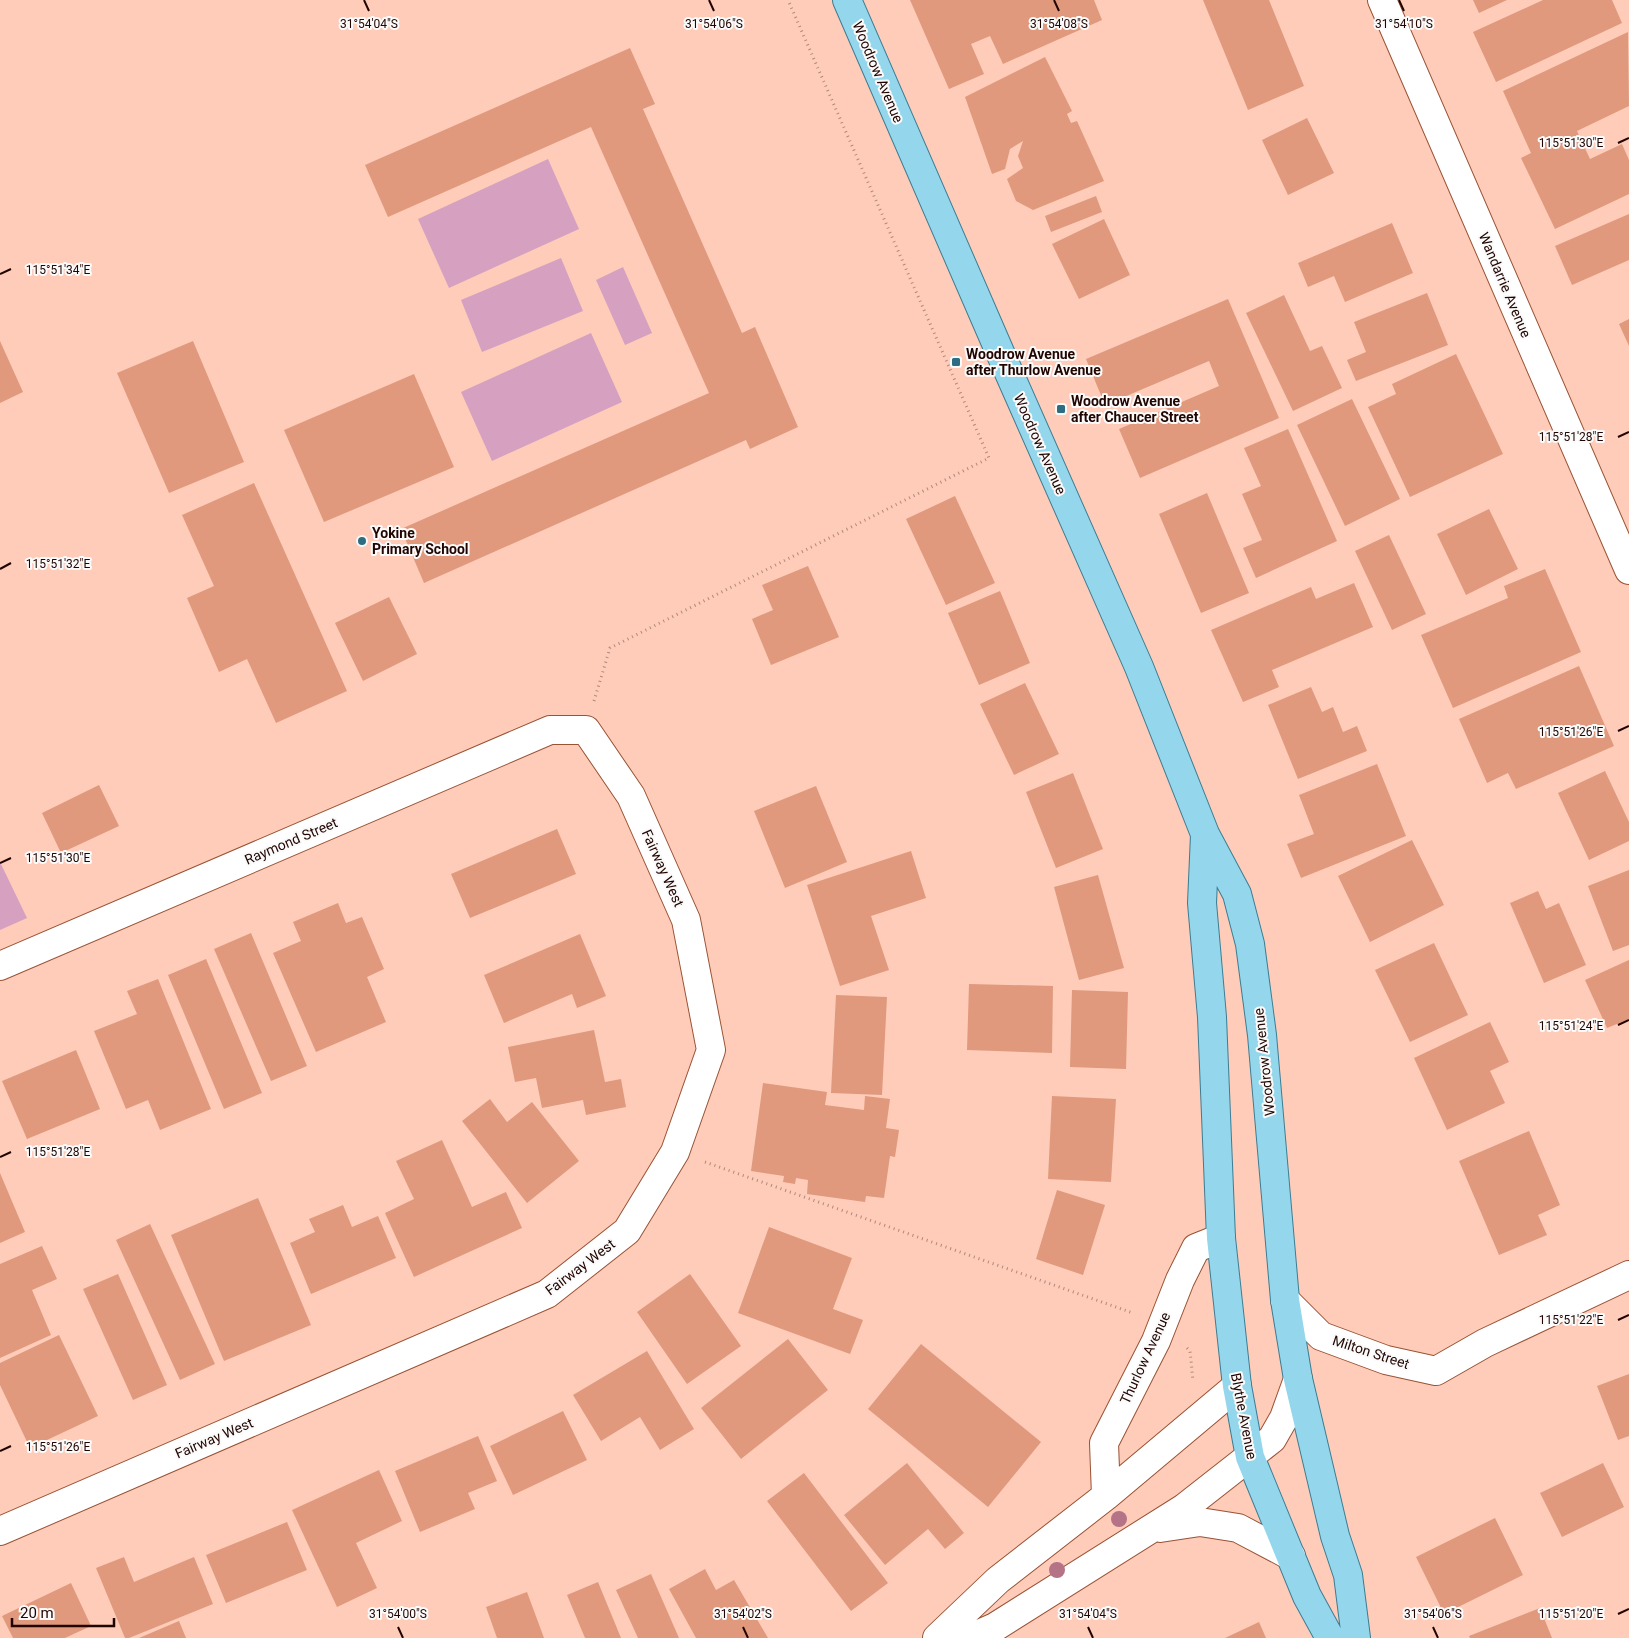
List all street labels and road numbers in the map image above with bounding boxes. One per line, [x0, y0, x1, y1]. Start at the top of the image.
street label: Woodrow Avenue [849, 19, 907, 125]
street label: Wandarrie Avenue [1476, 230, 1534, 340]
street label: Woodrow Avenue [1011, 391, 1069, 497]
street label: Raymond Street [242, 814, 340, 868]
street label: Fairway West [639, 827, 687, 910]
street label: Woodrow Avenue [1250, 1007, 1278, 1117]
street label: Fairway West [542, 1235, 618, 1298]
street label: Thurlow Avenue [1117, 1309, 1173, 1407]
street label: Milton Street [1331, 1332, 1412, 1372]
street label: Blythe Avenue [1228, 1371, 1260, 1461]
street label: Fairway West [173, 1414, 256, 1462]

